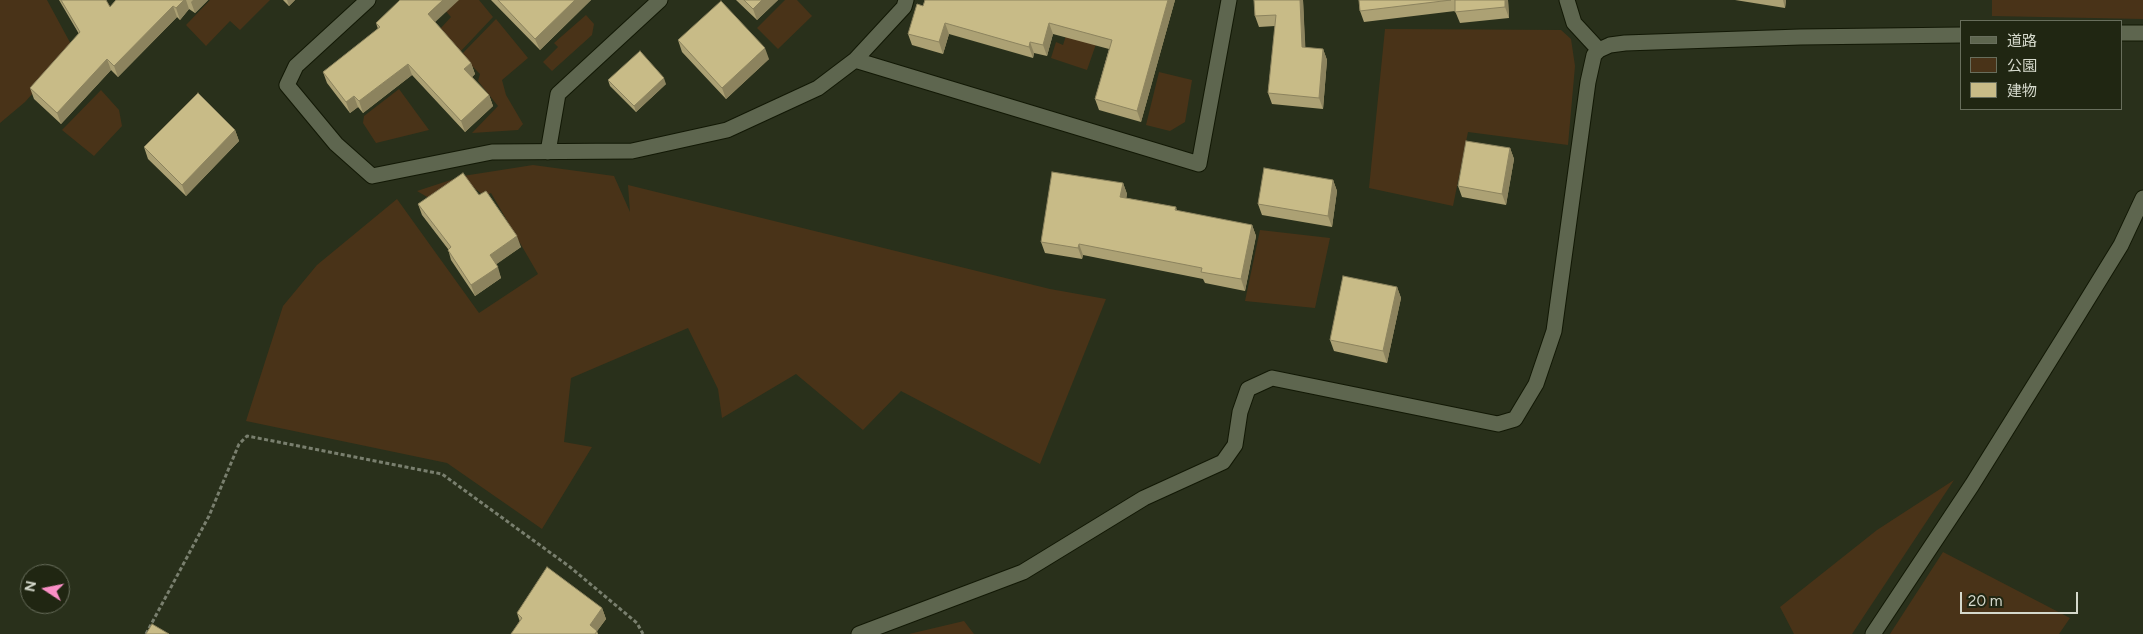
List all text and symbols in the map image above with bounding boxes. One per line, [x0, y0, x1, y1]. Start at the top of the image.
legend [1960, 20, 2123, 110]
text: 道路 [2007, 32, 2037, 50]
text: 公園 [2007, 57, 2037, 75]
text: 建物 [2007, 82, 2037, 100]
north arrow [20, 564, 70, 614]
text: N [21, 579, 40, 593]
scale bar [1963, 582, 2080, 614]
text: 20 m [1968, 592, 2002, 610]

